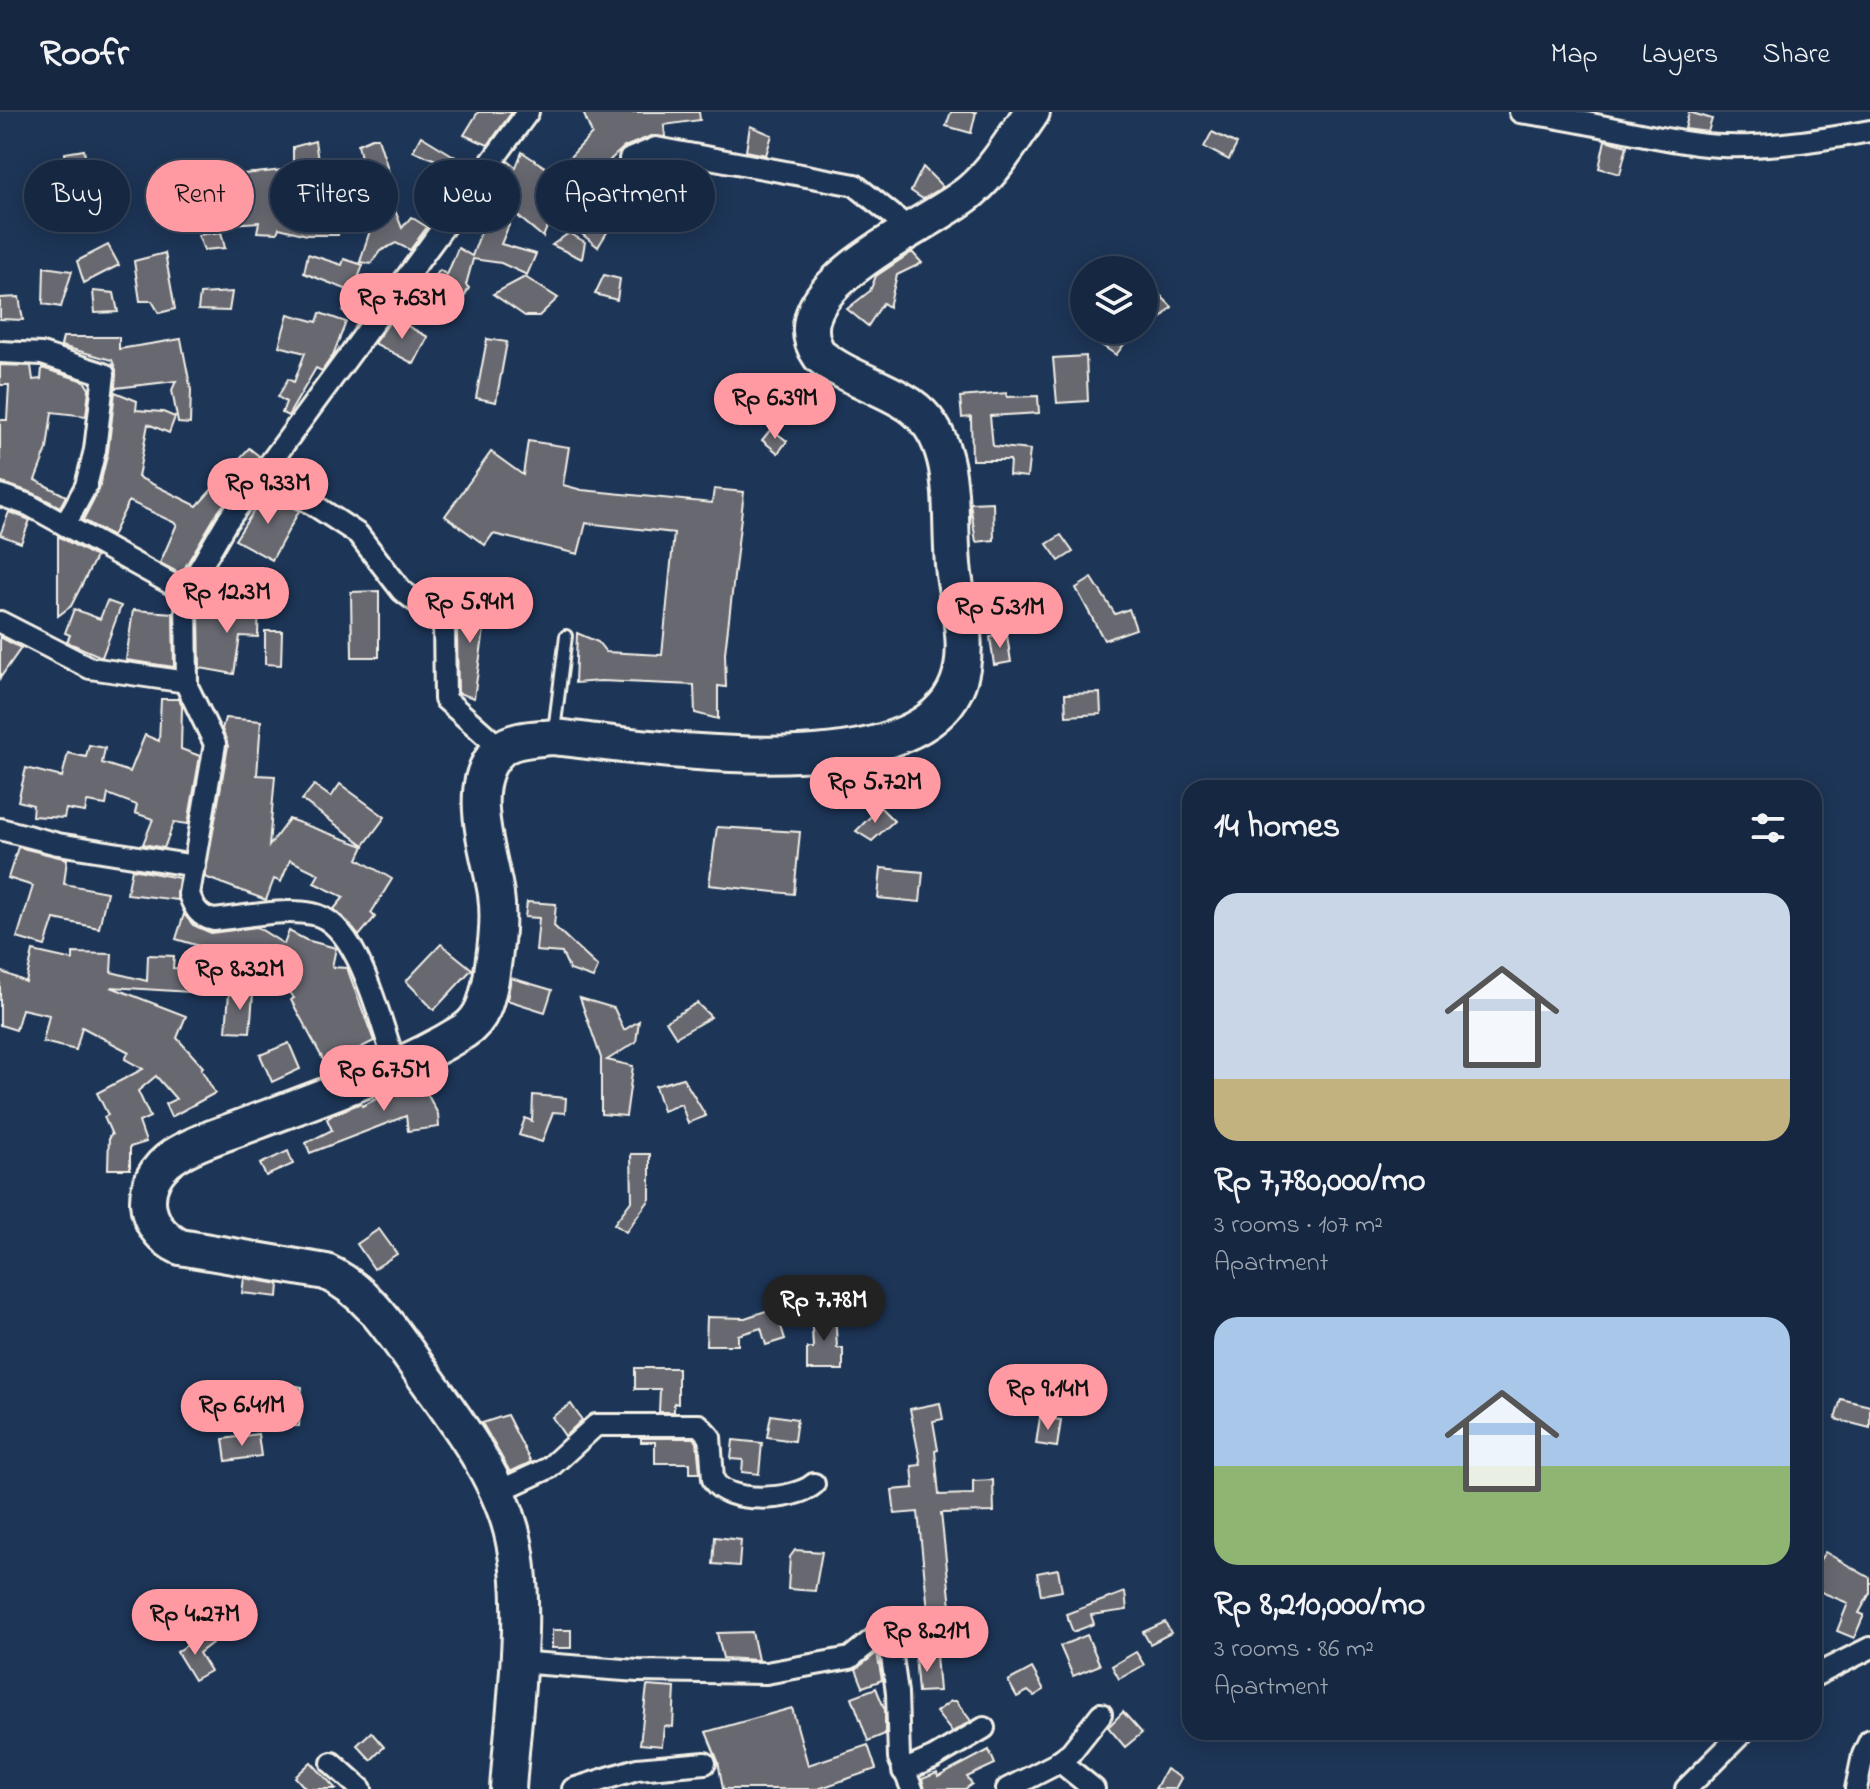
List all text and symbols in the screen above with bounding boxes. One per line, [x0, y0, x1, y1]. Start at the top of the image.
text: Roofr [40, 27, 129, 83]
text: Map [1550, 35, 1598, 76]
text: Layers [1642, 35, 1718, 76]
text: Share [1762, 35, 1830, 76]
chip: Buy [24, 160, 130, 232]
chip: Rent [146, 160, 254, 232]
chip: Filters [270, 160, 398, 232]
chip: New [414, 160, 520, 232]
chip: Apartment [536, 160, 715, 232]
map controls [1070, 256, 1158, 344]
button: layers [1070, 256, 1158, 344]
pin: Rp 7.63M [319, 273, 485, 341]
text: Rp 7.63M [358, 280, 447, 318]
pin: Rp 6.39M [692, 373, 858, 441]
text: Rp 6.39M [732, 380, 818, 418]
pin: Rp 9.33M [185, 458, 351, 526]
text: Rp 9.33M [225, 465, 311, 503]
pin: Rp 12.3M [144, 567, 310, 635]
text: Rp 12.3M [183, 574, 271, 612]
pin: Rp 5.94M [387, 577, 553, 645]
pin: Rp 5.31M [917, 582, 1083, 650]
text: Rp 5.94M [425, 584, 515, 622]
text: Rp 5.31M [955, 589, 1045, 627]
pin: Rp 5.72M [792, 757, 958, 825]
text: Rp 5.72M [828, 764, 922, 802]
text: 14 homes [1214, 803, 1340, 853]
icon: filters [1746, 806, 1790, 850]
pin: Rp 8.32M [157, 944, 323, 1012]
icon: home [1430, 945, 1574, 1089]
text: Rp 8.32M [195, 951, 285, 989]
pin: Rp 6.75M [301, 1045, 467, 1113]
text: Rp 6.75M [337, 1052, 431, 1090]
text: Rp 7,780,000/mo [1214, 1157, 1426, 1207]
text: 3 rooms · 107 m² [1214, 1207, 1383, 1245]
text: Apartment [1214, 1245, 1328, 1283]
pin: Rp 7.78M [741, 1275, 907, 1343]
text: Rp 7.78M [780, 1282, 868, 1320]
pin: Rp 9.14M [965, 1364, 1131, 1432]
icon: home [1430, 1369, 1574, 1513]
text: Rp 9.14M [1007, 1371, 1089, 1409]
pin: Rp 6.41M [159, 1380, 325, 1448]
text: Rp 6.41M [199, 1387, 285, 1425]
text: Rp 8,210,000/mo [1214, 1581, 1425, 1631]
pin: Rp 4.27M [112, 1589, 278, 1657]
text: Rp 4.27M [150, 1596, 240, 1634]
pin: Rp 8.21M [844, 1606, 1010, 1674]
text: Rp 8.21M [883, 1613, 971, 1651]
text: 3 rooms · 86 m² [1214, 1631, 1374, 1669]
text: Apartment [1214, 1669, 1328, 1707]

